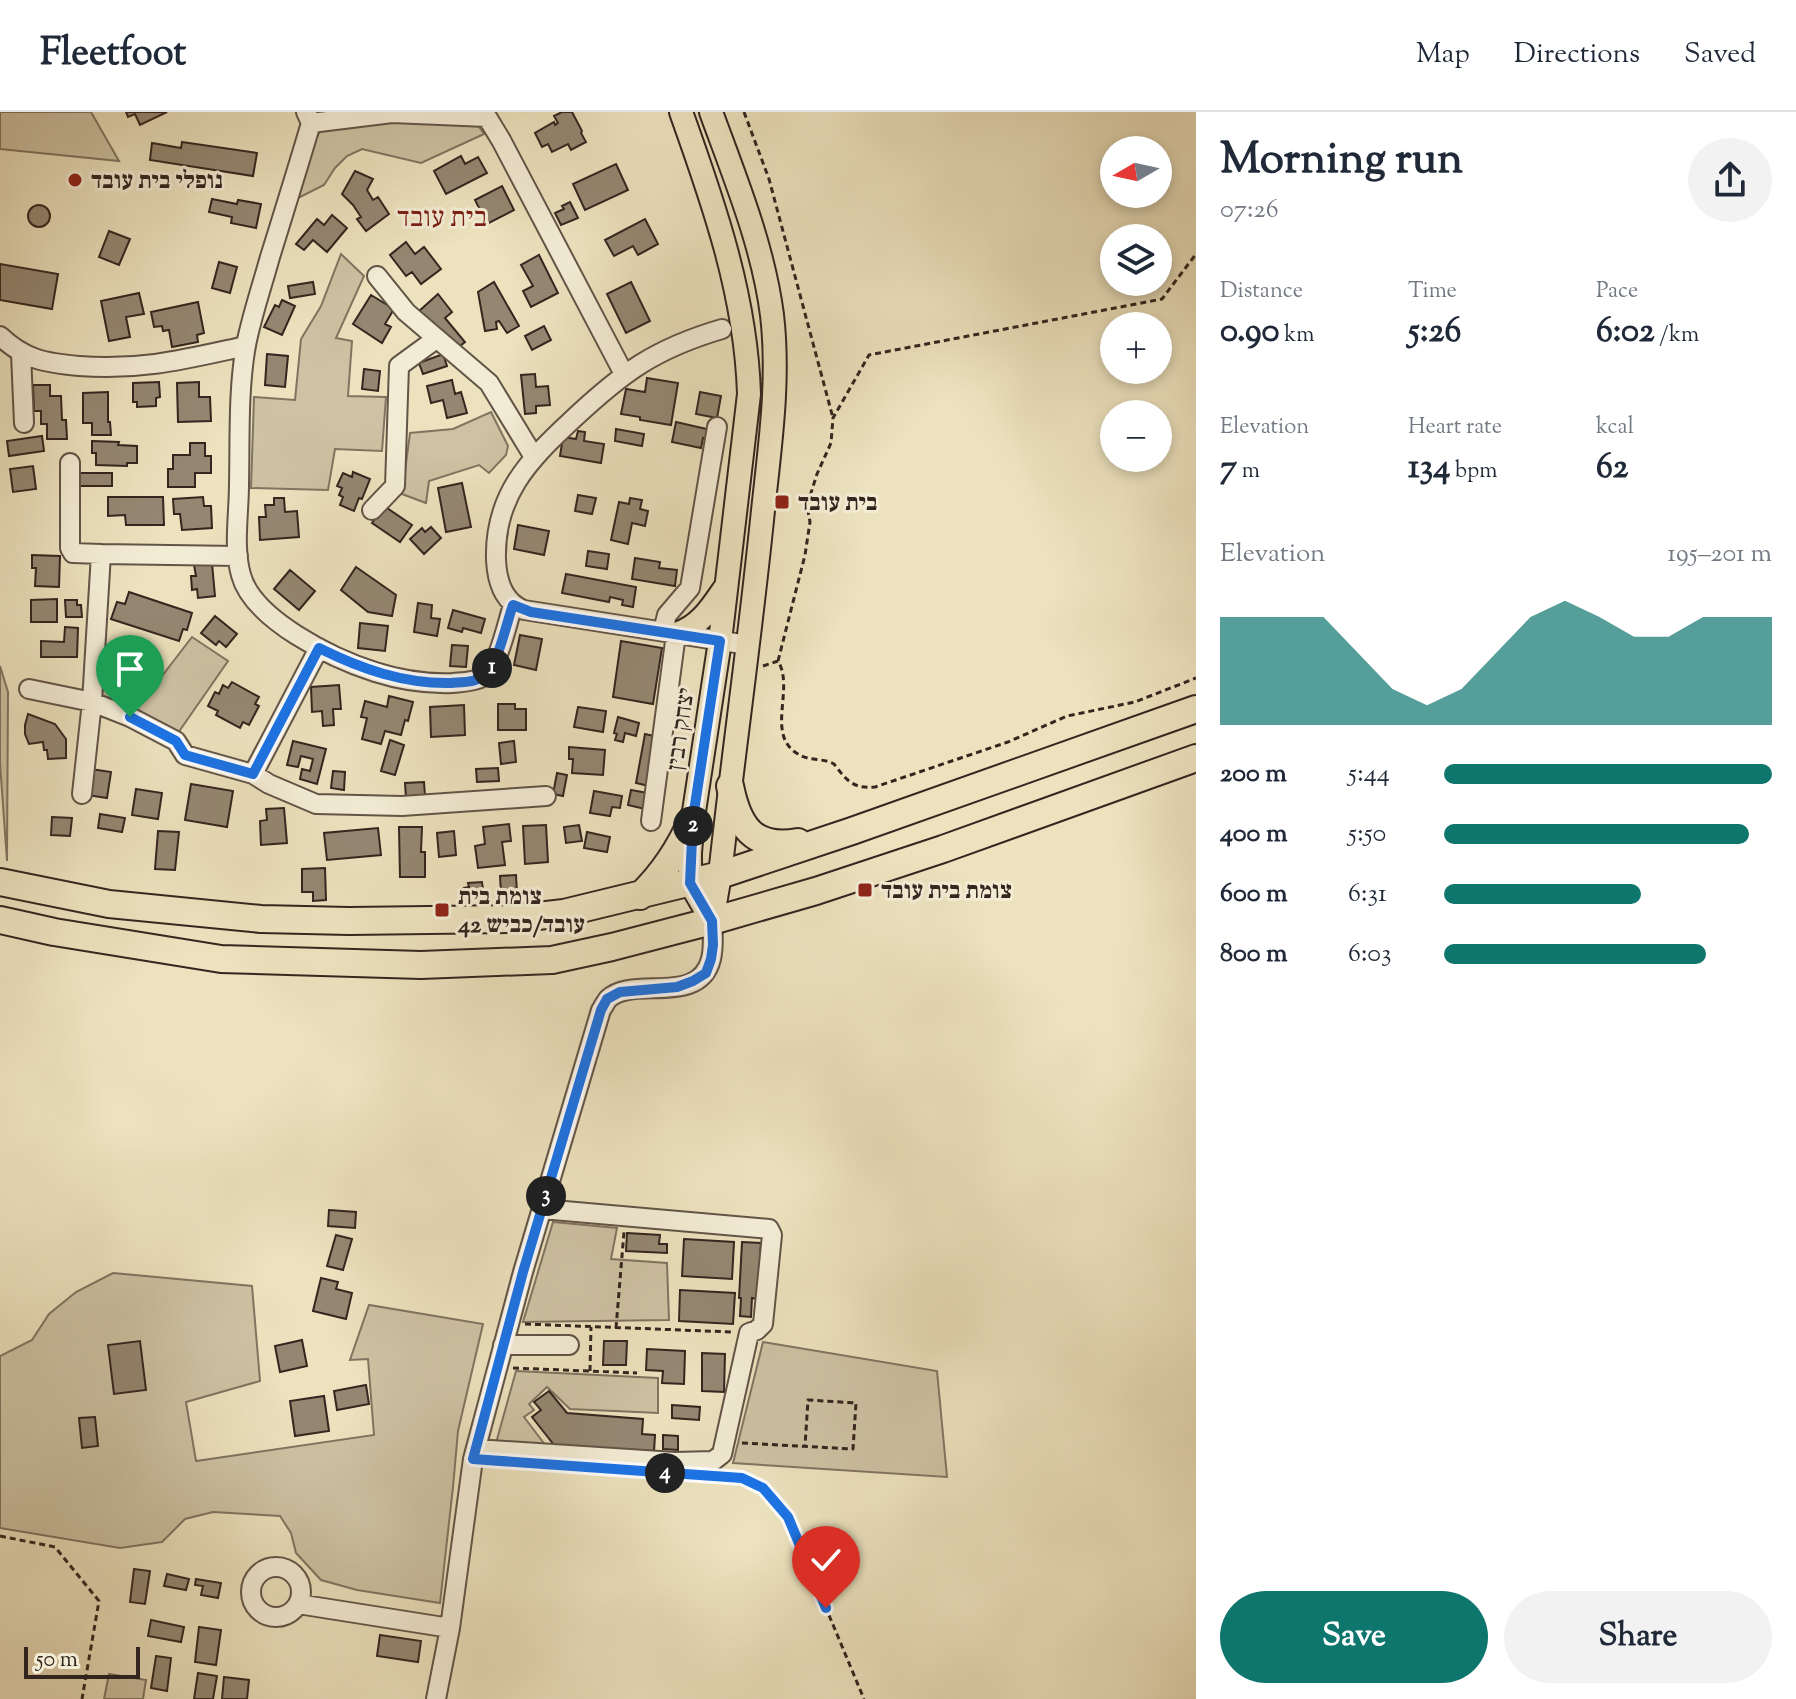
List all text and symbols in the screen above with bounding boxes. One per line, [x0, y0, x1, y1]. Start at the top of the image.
text: Fleetfoot [40, 28, 186, 82]
text: Map [1416, 35, 1470, 75]
text: Directions [1514, 35, 1640, 75]
text: Saved [1684, 35, 1756, 75]
text: Morning run [1220, 130, 1463, 193]
north arrow [1100, 136, 1172, 208]
map controls [1100, 136, 1172, 472]
button: share [1688, 138, 1772, 222]
place label: נופלי בית עובד [91, 165, 223, 199]
marker: נופלי בית עובד [66, 171, 84, 189]
text: 07:26 [1220, 192, 1279, 229]
district label: בית עובד [397, 199, 487, 239]
button: layers [1100, 224, 1172, 296]
text: Distance [1220, 276, 1303, 308]
text: Time [1408, 276, 1457, 308]
text: Pace [1596, 276, 1638, 308]
text: 0.90 [1220, 308, 1279, 357]
text: 5:26 [1408, 308, 1461, 357]
text: 6:02 [1596, 308, 1655, 357]
button: + [1100, 312, 1172, 384]
text: km [1279, 320, 1314, 352]
text: /km [1655, 320, 1699, 352]
button: − [1100, 400, 1172, 472]
text: Elevation [1220, 412, 1309, 444]
text: Heart rate [1408, 412, 1502, 444]
text: kcal [1596, 412, 1634, 444]
text: 7 [1220, 444, 1237, 493]
text: 134 [1408, 444, 1450, 493]
text: 62 [1596, 444, 1628, 493]
text: m [1237, 456, 1260, 488]
text: bpm [1450, 456, 1497, 488]
place label: בית עובד [798, 487, 877, 521]
marker: בית עובד [773, 493, 791, 511]
text: Elevation [1220, 536, 1325, 573]
text: 195–201 m [1667, 536, 1772, 573]
pin [96, 635, 164, 717]
icon: arrive [108, 647, 152, 691]
pin: 1 [472, 648, 512, 688]
text: 1 [488, 652, 496, 684]
street label: יצחק רבין [659, 686, 705, 773]
text: 200 m [1220, 756, 1287, 793]
text: 5:44 [1348, 756, 1390, 793]
pin: 2 [673, 806, 713, 846]
text: 2 [688, 810, 698, 842]
text: 400 m [1220, 816, 1287, 853]
text: 5:50 [1348, 816, 1386, 853]
place label: צומת בית עובד [881, 875, 1012, 909]
text: 600 m [1220, 876, 1287, 913]
text: 6:31 [1348, 876, 1387, 913]
place label: צומת בית עובד/כביש 42 [457, 881, 585, 943]
marker: צומת בית עובד [856, 881, 874, 899]
marker: צומת בית עובד/כביש 42 [433, 901, 451, 919]
text: 800 m [1220, 936, 1288, 973]
text: 6:03 [1348, 936, 1391, 973]
pin: 3 [526, 1176, 566, 1216]
text: 3 [542, 1180, 550, 1212]
pin: 4 [645, 1453, 685, 1493]
text: 4 [659, 1457, 671, 1489]
pin [792, 1526, 860, 1608]
icon: check [804, 1538, 848, 1582]
button: Save [1220, 1591, 1488, 1683]
button: Share [1504, 1591, 1772, 1683]
scale bar [24, 1643, 140, 1679]
text: 50 m [36, 1645, 78, 1677]

